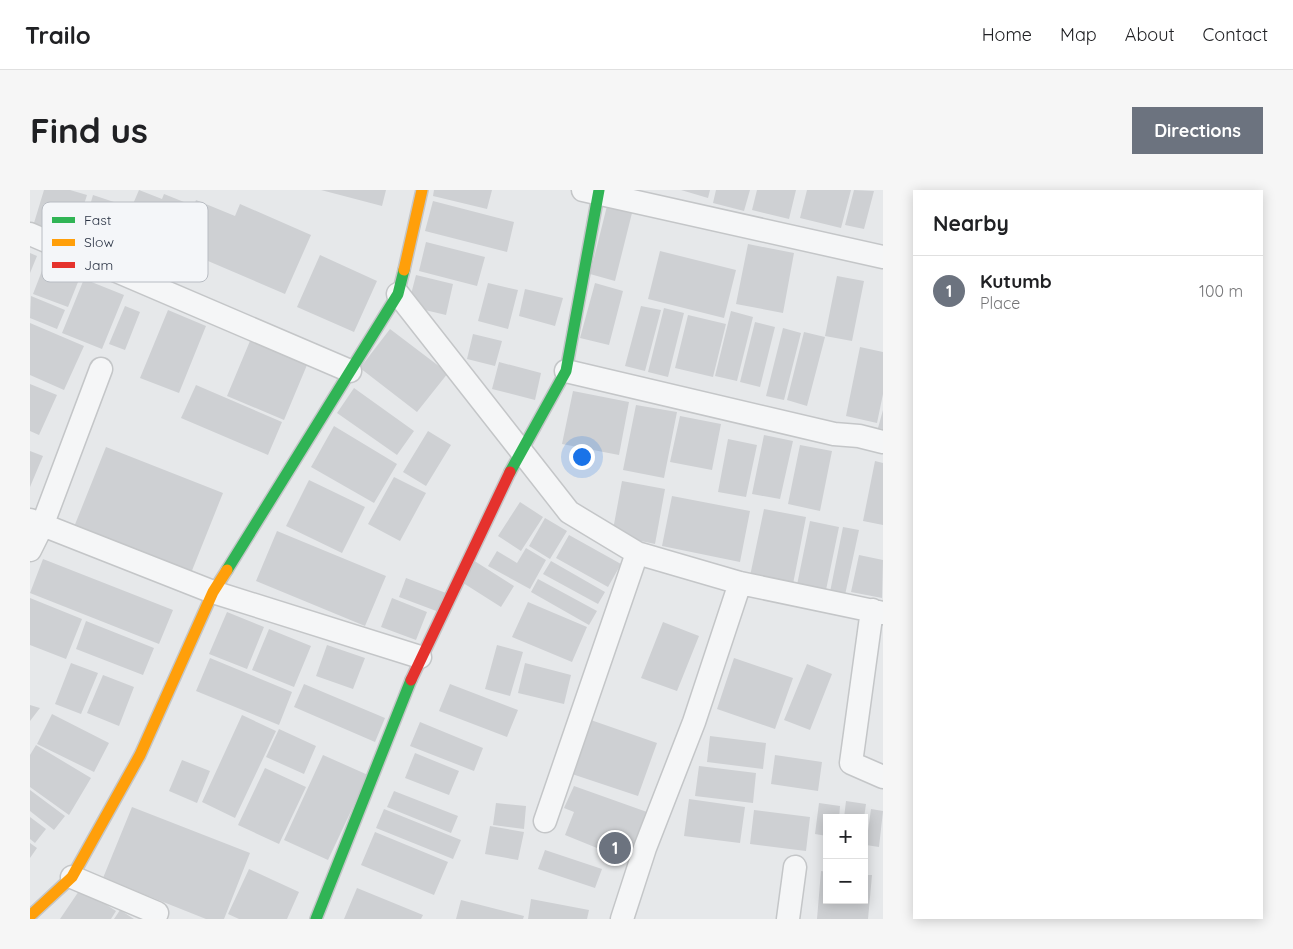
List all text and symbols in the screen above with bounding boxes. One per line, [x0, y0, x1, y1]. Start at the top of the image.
text: Trailo [25, 20, 91, 50]
text: Home [982, 23, 1032, 46]
text: Map [1060, 23, 1097, 46]
text: About [1125, 23, 1175, 46]
text: Contact [1203, 23, 1268, 46]
button: Directions [1132, 107, 1263, 154]
text: Find us [30, 108, 148, 152]
legend [42, 202, 208, 282]
text: Nearby [933, 210, 1009, 236]
text: Fast [84, 211, 112, 229]
text: Slow [84, 233, 114, 251]
text: Jam [84, 256, 113, 274]
text: Kutumb [980, 269, 1052, 293]
text: 1 [946, 281, 952, 301]
text: 100 m [1199, 281, 1243, 301]
text: Place [980, 293, 1020, 313]
your location [569, 444, 595, 470]
map controls [823, 814, 868, 904]
button: + [823, 814, 868, 859]
pin: 1 [599, 829, 631, 867]
button: − [823, 859, 868, 904]

